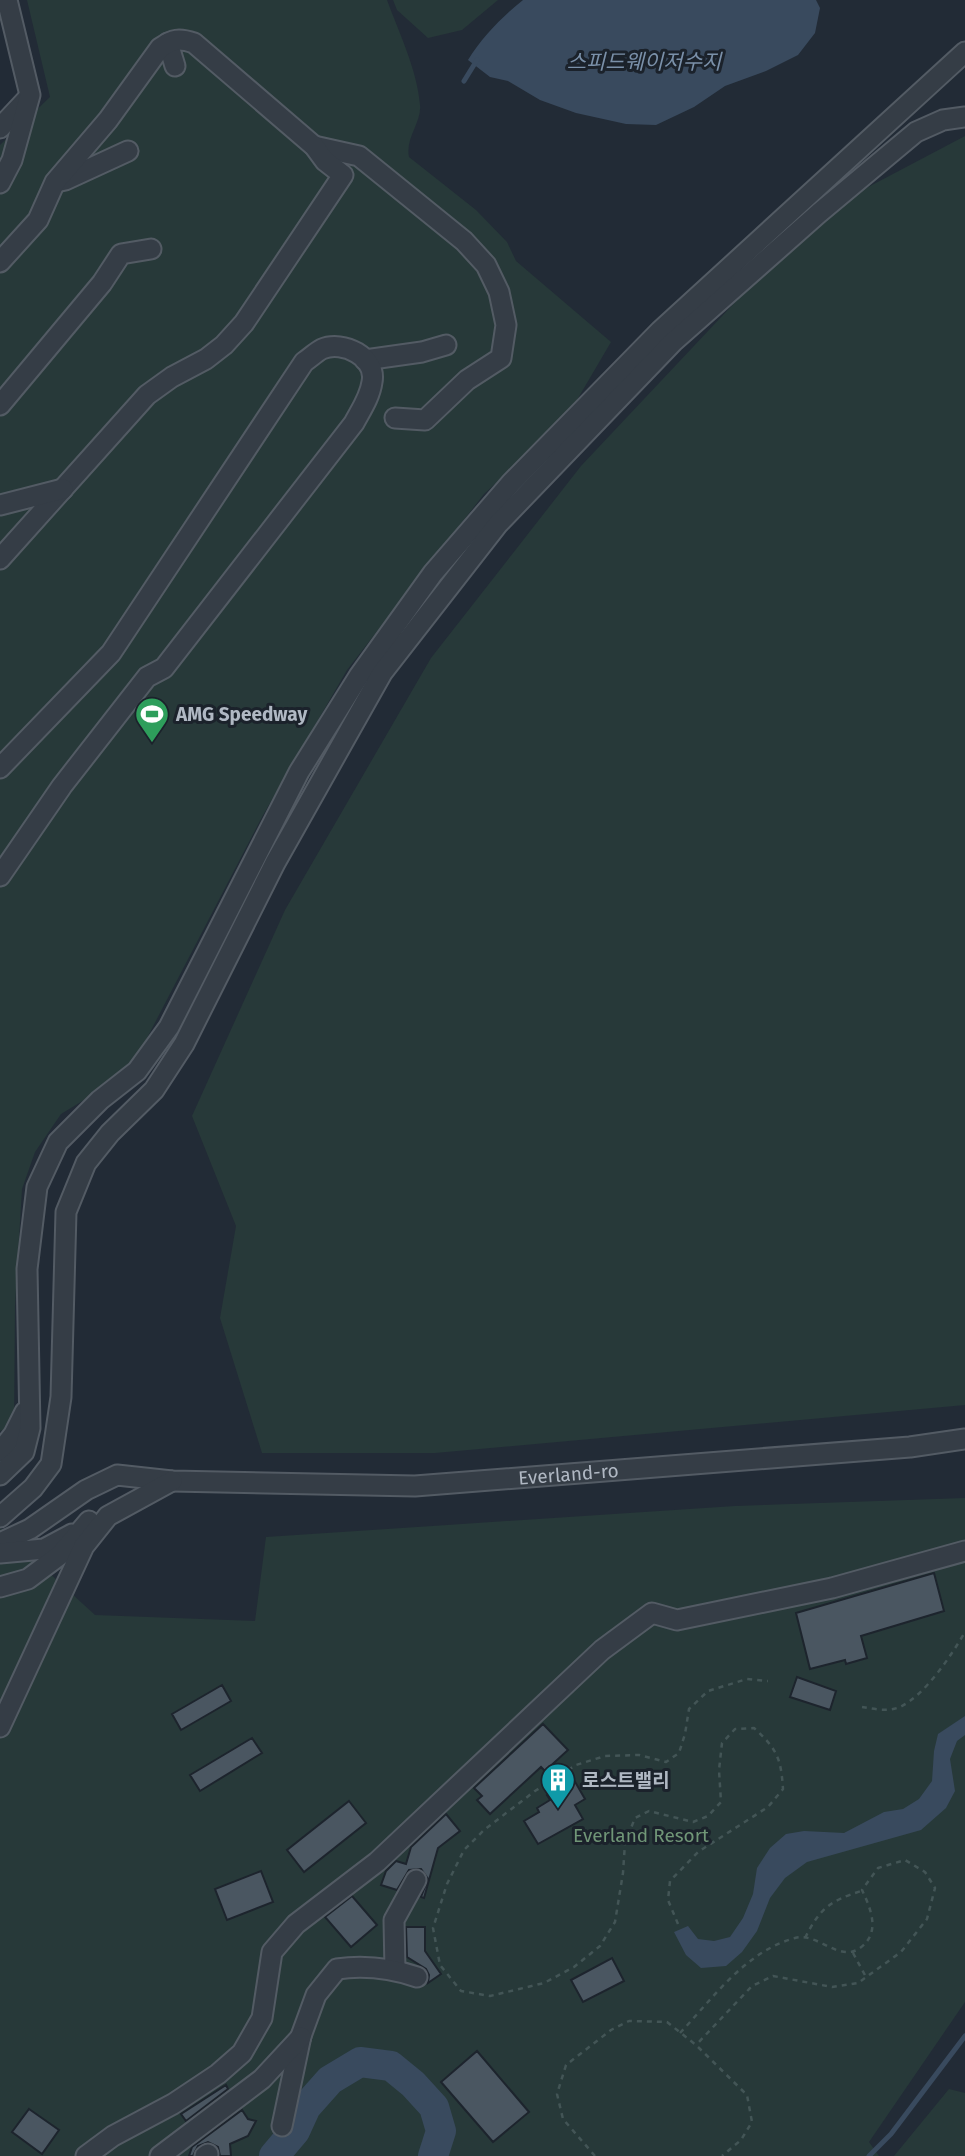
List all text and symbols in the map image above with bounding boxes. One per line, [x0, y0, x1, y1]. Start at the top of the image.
water label: 스피드웨이저수지 [567, 49, 723, 75]
sports icon: AMG Speedway [133, 695, 171, 744]
place label: AMG Speedway [175, 703, 307, 726]
street label: Everland-ro [517, 1459, 619, 1490]
building icon: 로스트밸리 [539, 1761, 577, 1810]
place label: 로스트밸리 [582, 1769, 669, 1792]
park label: Everland Resort [573, 1824, 709, 1847]

